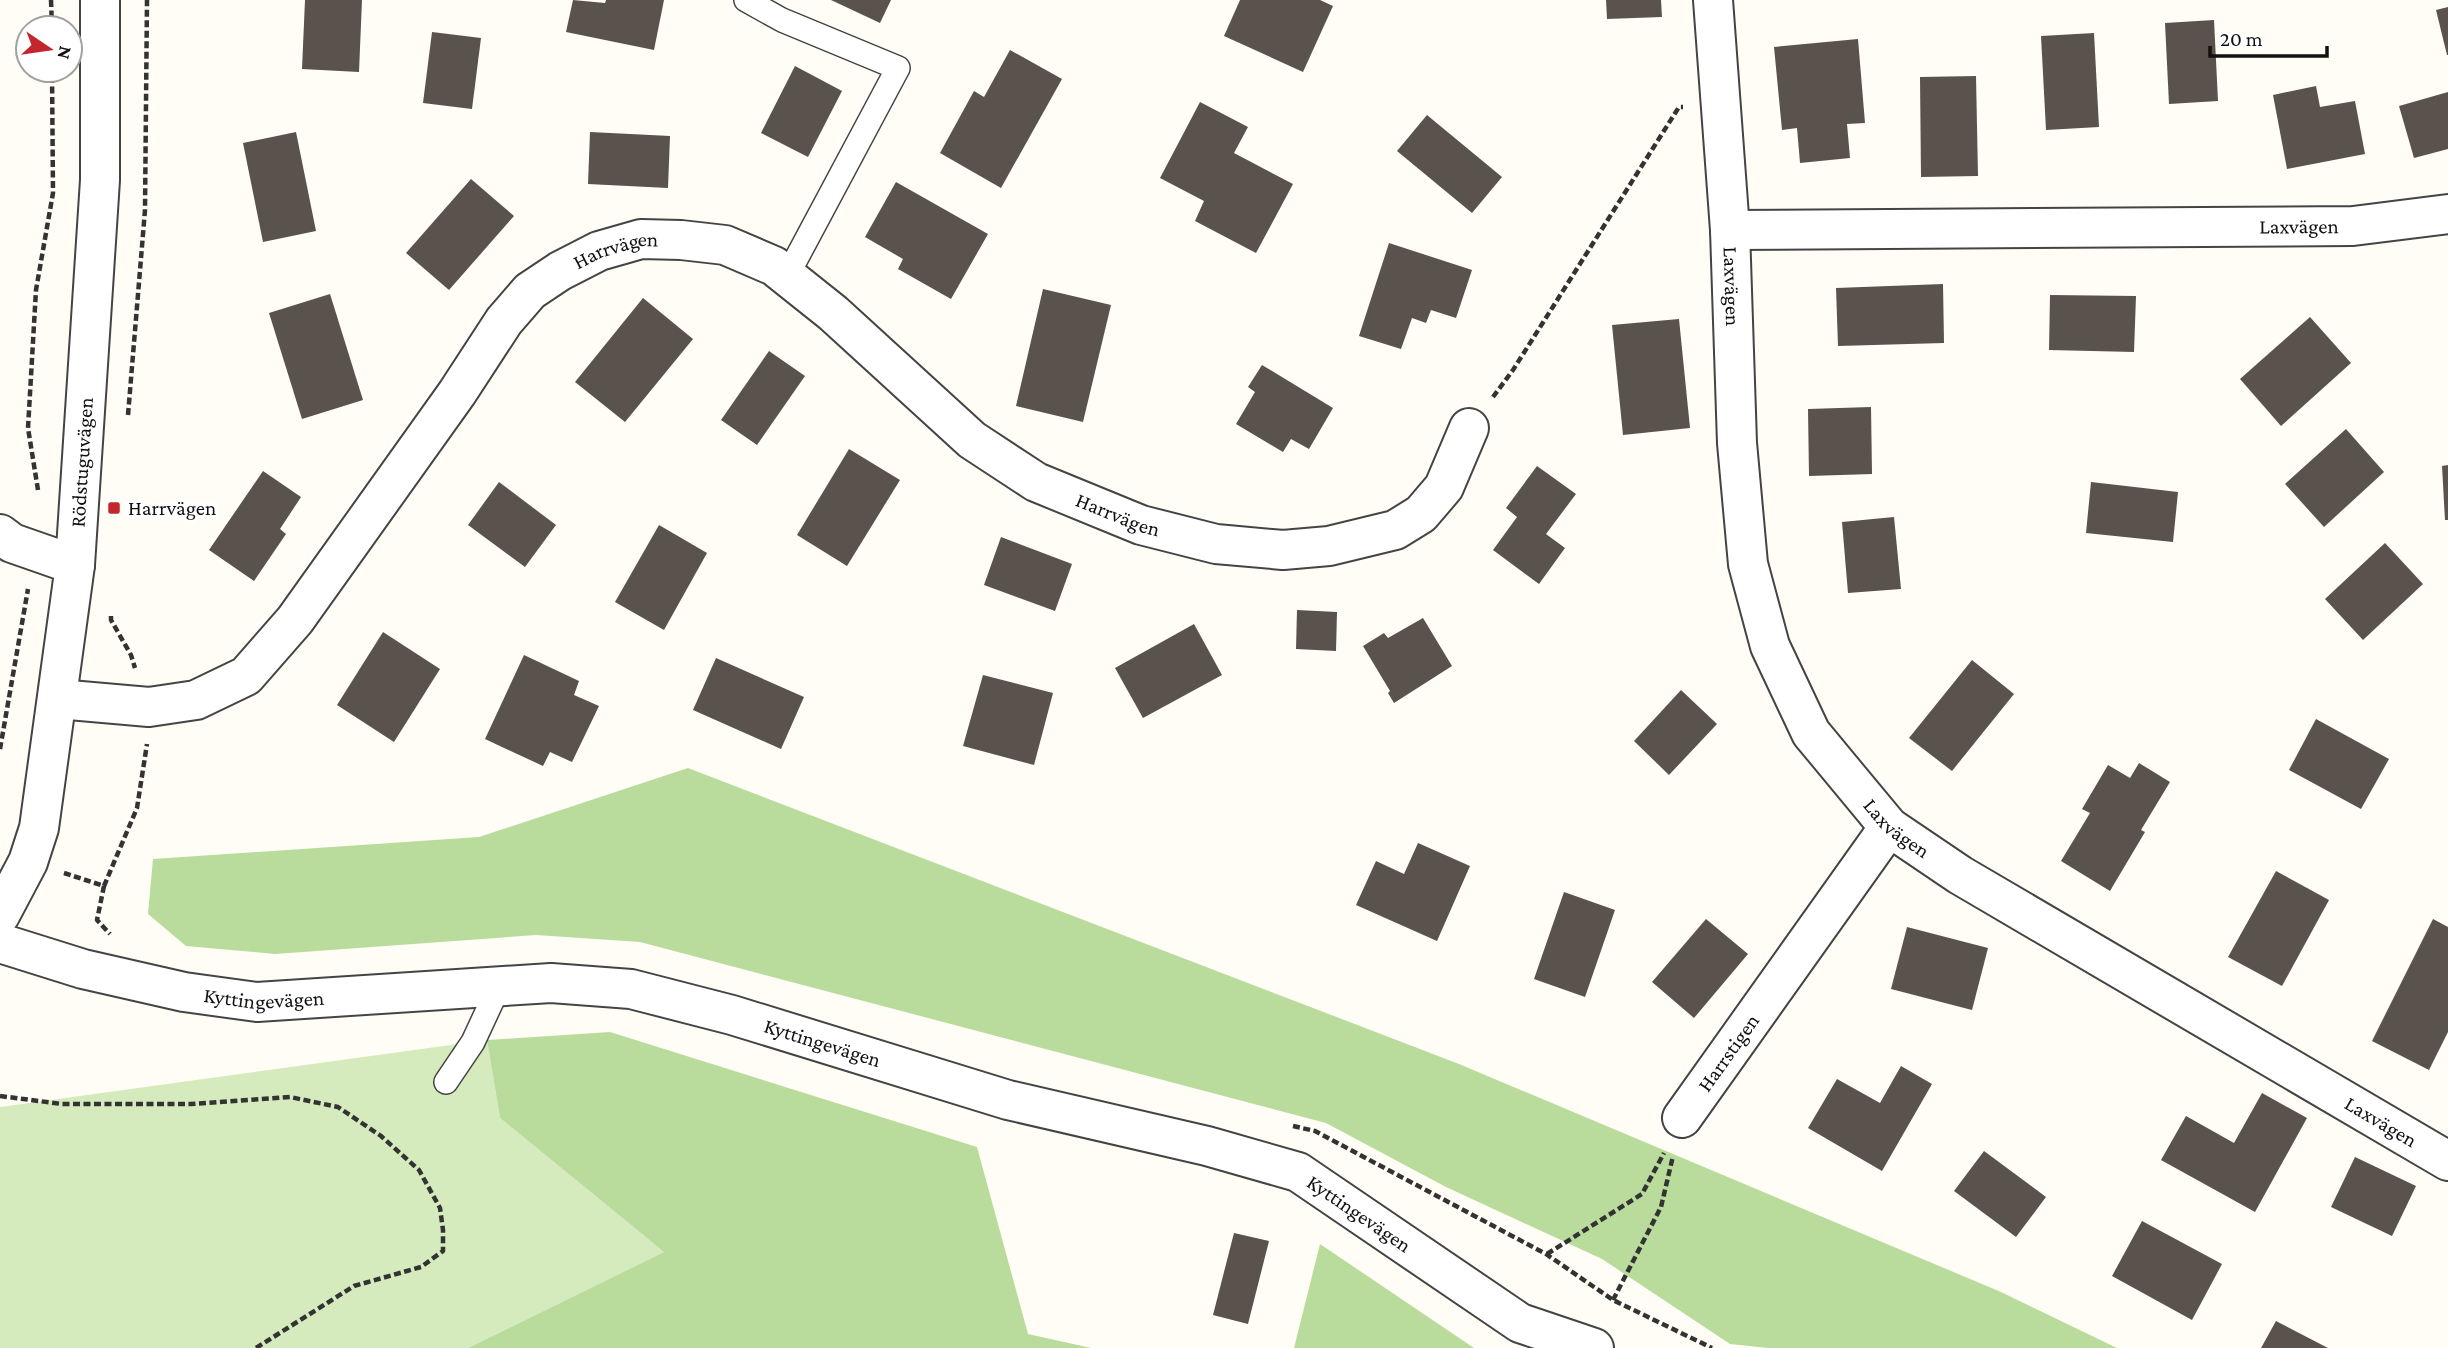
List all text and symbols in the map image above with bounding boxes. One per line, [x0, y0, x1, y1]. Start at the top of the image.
north arrow [14, 14, 84, 84]
scale bar [2210, 14, 2327, 58]
text: 20 m [2220, 27, 2263, 51]
text: N [53, 44, 77, 61]
street label: Laxvägen [2259, 214, 2339, 239]
street label: Harrvägen [569, 227, 659, 274]
street label: Laxvägen [1719, 246, 1745, 327]
street label: Rödstuguvägen [65, 397, 98, 528]
street label: Harrvägen [1072, 488, 1162, 541]
place label: Harrvägen [128, 496, 216, 520]
marker: Harrvägen [106, 500, 122, 516]
street label: Laxvägen [1858, 794, 1934, 863]
street label: Kyttingevägen [202, 983, 325, 1014]
street label: Harrstigen [1693, 1009, 1764, 1096]
street label: Kyttingevägen [761, 1014, 884, 1072]
street label: Laxvägen [2340, 1091, 2421, 1152]
street label: Kyttingevägen [1302, 1170, 1416, 1257]

